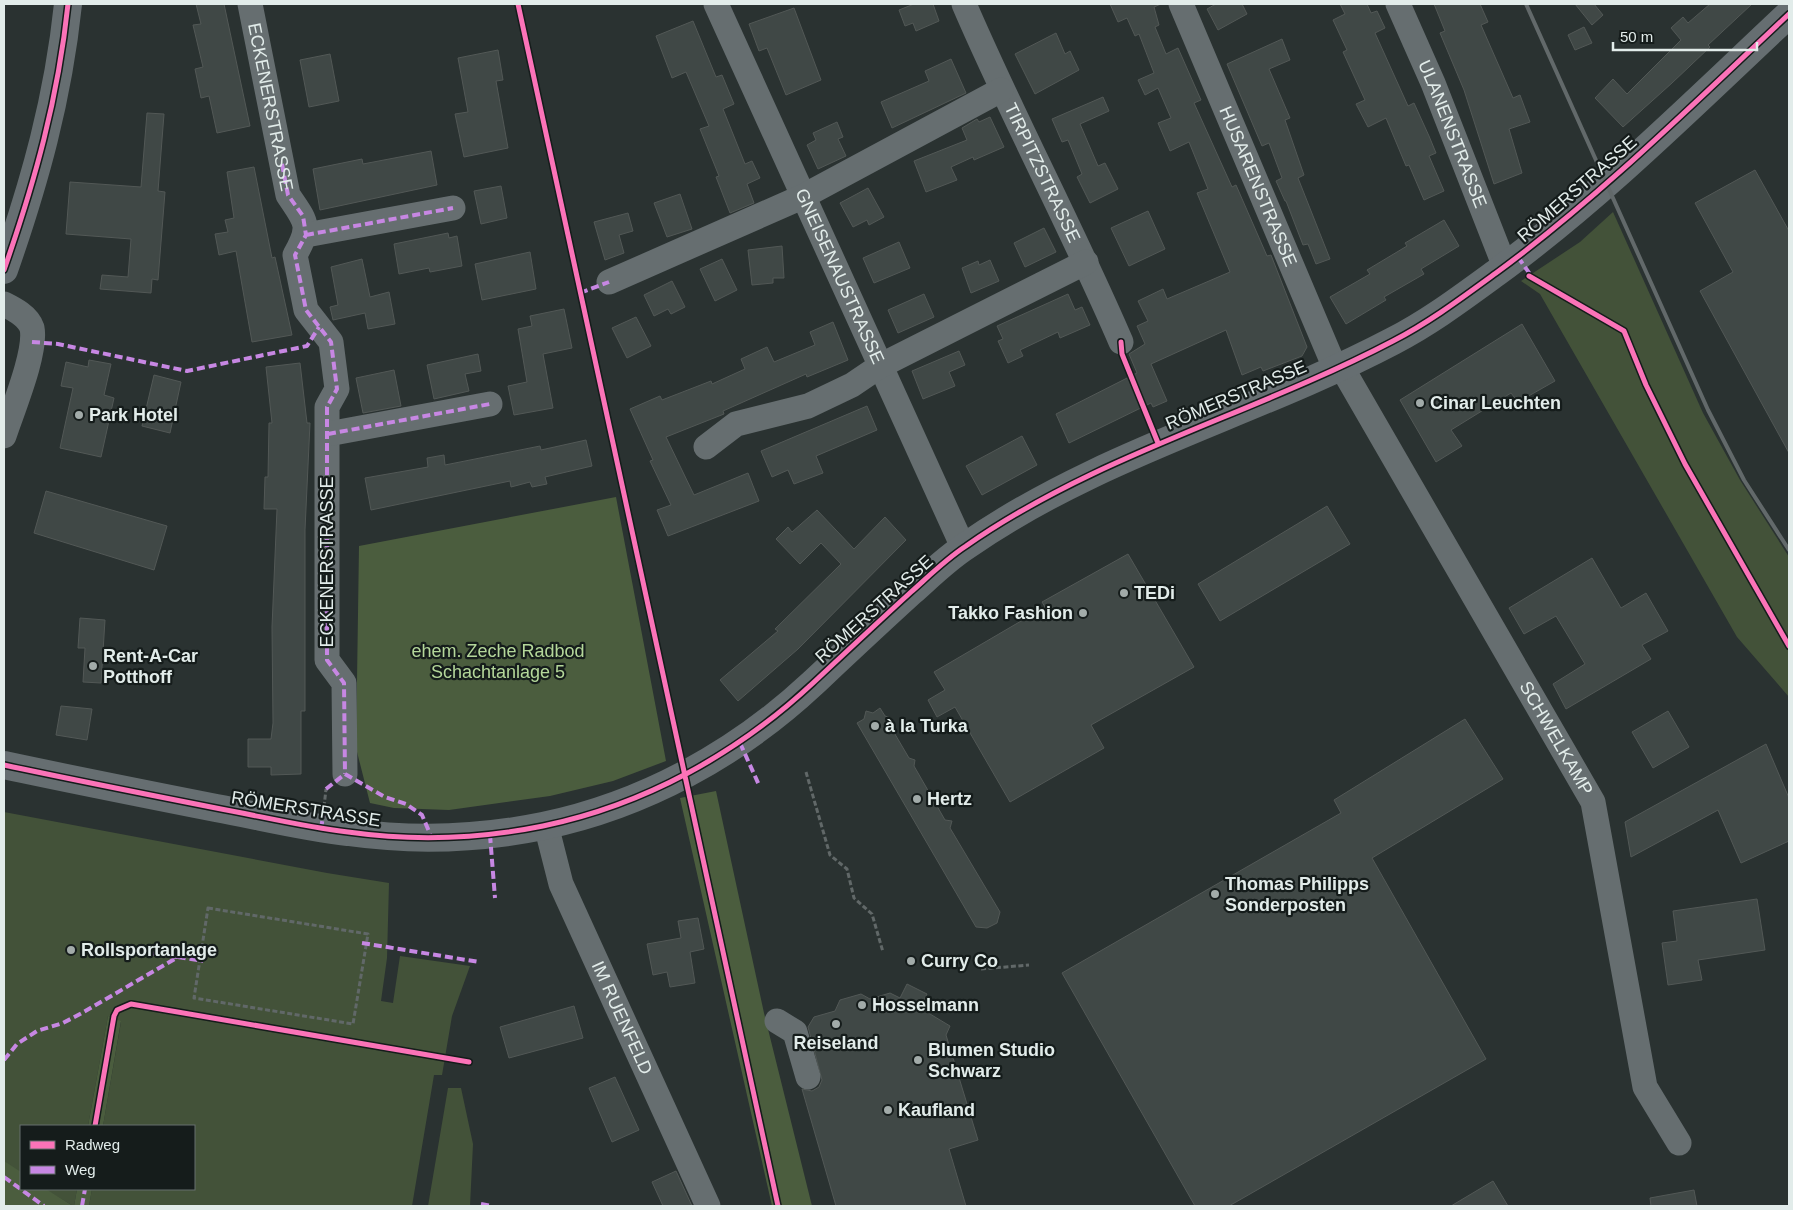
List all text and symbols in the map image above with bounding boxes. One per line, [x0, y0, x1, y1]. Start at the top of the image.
scale bar [1613, 20, 1757, 52]
street label: ECKENERSTRASSE [244, 21, 297, 193]
text: 50 m [1620, 28, 1653, 45]
street label: ULANENSTRASSE [1414, 57, 1491, 211]
street label: TIRPITZSTRASSE [1000, 100, 1084, 246]
street label: HUSARENSTRASSE [1215, 103, 1301, 270]
street label: RÖMERSTRASSE [1513, 132, 1641, 246]
street label: GNEISENAUSTRASSE [791, 185, 888, 367]
street label: RÖMERSTRASSE [1163, 356, 1309, 434]
place label: Cinar Leuchten [1430, 393, 1561, 413]
marker: Cinar Leuchten [1414, 397, 1426, 409]
place label: Park Hotel [89, 405, 178, 425]
marker: Park Hotel [73, 409, 85, 421]
street label: ECKENERSTRASSE [317, 476, 337, 648]
street label: RÖMERSTRASSE [811, 551, 937, 667]
place label: TEDi [1134, 583, 1175, 603]
marker: TEDi [1118, 587, 1130, 599]
place label: Takko Fashion [948, 603, 1073, 623]
marker: Takko Fashion [1077, 607, 1089, 619]
park label: ehem. Zeche Radbod Schachtanlage 5 [411, 641, 585, 682]
place label: Rent-A-Car Potthoff [103, 646, 198, 687]
marker: Rent-A-Car Potthoff [87, 660, 99, 672]
street label: SCHWELKAMP [1515, 678, 1597, 799]
place label: à la Turka [885, 716, 969, 736]
marker: à la Turka [869, 720, 881, 732]
street label: RÖMERSTRASSE [230, 787, 382, 831]
place label: Hertz [927, 789, 972, 809]
marker: Hertz [911, 793, 923, 805]
place label: Thomas Philipps Sonderposten [1225, 874, 1369, 915]
marker: Thomas Philipps Sonderposten [1209, 888, 1221, 900]
place label: Rollsportanlage [81, 940, 217, 960]
marker: Rollsportanlage [65, 944, 77, 956]
place label: Curry Co [921, 951, 998, 971]
marker: Curry Co [905, 955, 917, 967]
street label: IM RUENFELD [588, 958, 657, 1078]
place label: Hosselmann [872, 995, 979, 1015]
marker: Hosselmann [856, 999, 868, 1011]
marker: Reiseland [830, 1018, 842, 1030]
place label: Reiseland [793, 1033, 879, 1053]
place label: Blumen Studio Schwarz [928, 1040, 1055, 1081]
marker: Blumen Studio Schwarz [912, 1054, 924, 1066]
place label: Kaufland [898, 1100, 975, 1120]
marker: Kaufland [882, 1104, 894, 1116]
legend [20, 1125, 195, 1190]
text: Radweg [65, 1136, 120, 1153]
text: Weg [65, 1161, 96, 1178]

